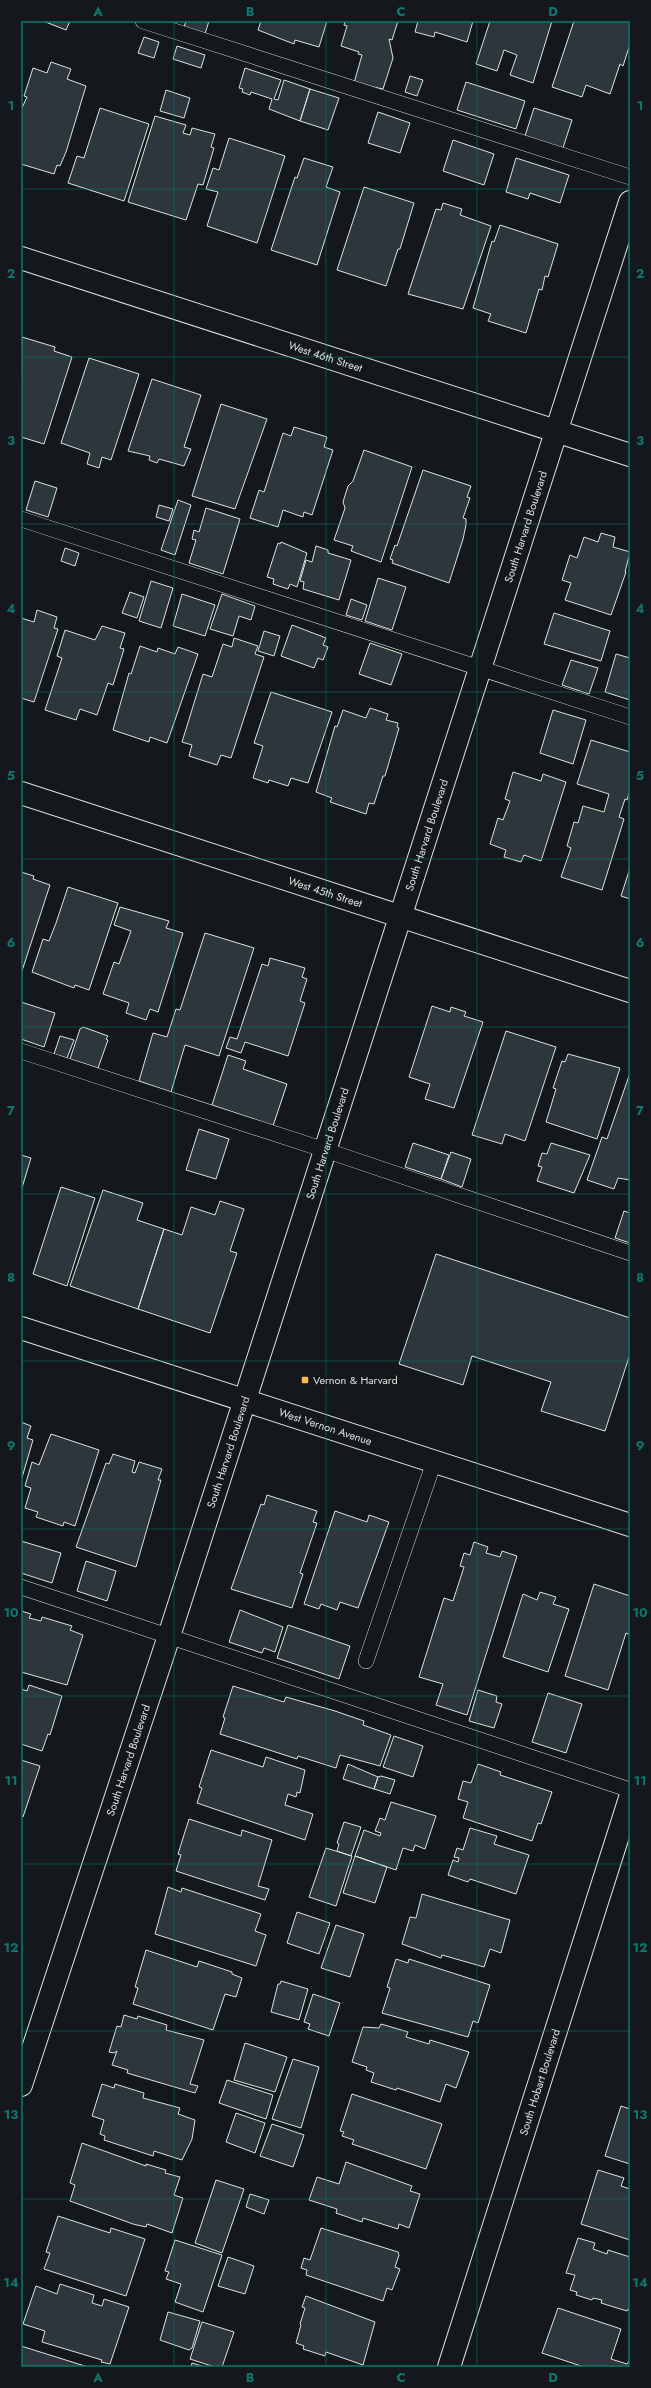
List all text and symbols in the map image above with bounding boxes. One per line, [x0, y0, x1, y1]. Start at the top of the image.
text: A [92, 2, 103, 21]
text: B [246, 2, 255, 21]
text: C [396, 2, 406, 21]
text: D [548, 2, 558, 21]
text: 1 [8, 96, 14, 115]
text: 1 [637, 96, 643, 115]
text: 2 [7, 264, 15, 283]
text: 2 [636, 264, 644, 283]
street label: West 46th Street [286, 337, 365, 376]
text: 3 [7, 431, 15, 450]
text: 3 [636, 431, 644, 450]
street label: South Harvard Boulevard [500, 469, 551, 585]
text: 4 [6, 599, 16, 618]
text: 4 [635, 599, 645, 618]
text: 5 [7, 766, 15, 785]
text: 5 [636, 766, 644, 785]
street label: South Harvard Boulevard [401, 777, 452, 893]
street label: West 45th Street [286, 872, 365, 912]
text: 6 [7, 933, 16, 952]
text: 6 [636, 933, 645, 952]
street label: South Harvard Boulevard [302, 1086, 353, 1202]
text: 7 [7, 1101, 15, 1120]
text: 7 [636, 1101, 644, 1120]
text: 8 [7, 1268, 15, 1287]
text: 8 [636, 1268, 644, 1287]
place label: Vernon & Harvard [313, 1372, 398, 1388]
marker: Vernon & Harvard [300, 1375, 310, 1385]
street label: South Harvard Boulevard [203, 1394, 254, 1510]
street label: West Vernon Avenue [277, 1404, 374, 1449]
text: 9 [7, 1436, 16, 1455]
text: 9 [636, 1436, 645, 1455]
text: 10 [3, 1603, 19, 1622]
text: 10 [632, 1603, 648, 1622]
street label: South Harvard Boulevard [102, 1702, 154, 1818]
text: 11 [4, 1771, 18, 1790]
text: 11 [633, 1771, 647, 1790]
text: 12 [3, 1938, 19, 1957]
text: 12 [632, 1938, 648, 1957]
street label: South Hobart Boulevard [515, 2027, 564, 2137]
text: 13 [4, 2105, 18, 2124]
text: 13 [633, 2105, 647, 2124]
text: 14 [3, 2273, 19, 2292]
text: 14 [632, 2273, 648, 2292]
text: A [92, 2368, 103, 2387]
text: B [246, 2368, 255, 2387]
text: C [396, 2368, 406, 2387]
text: D [548, 2368, 558, 2387]

